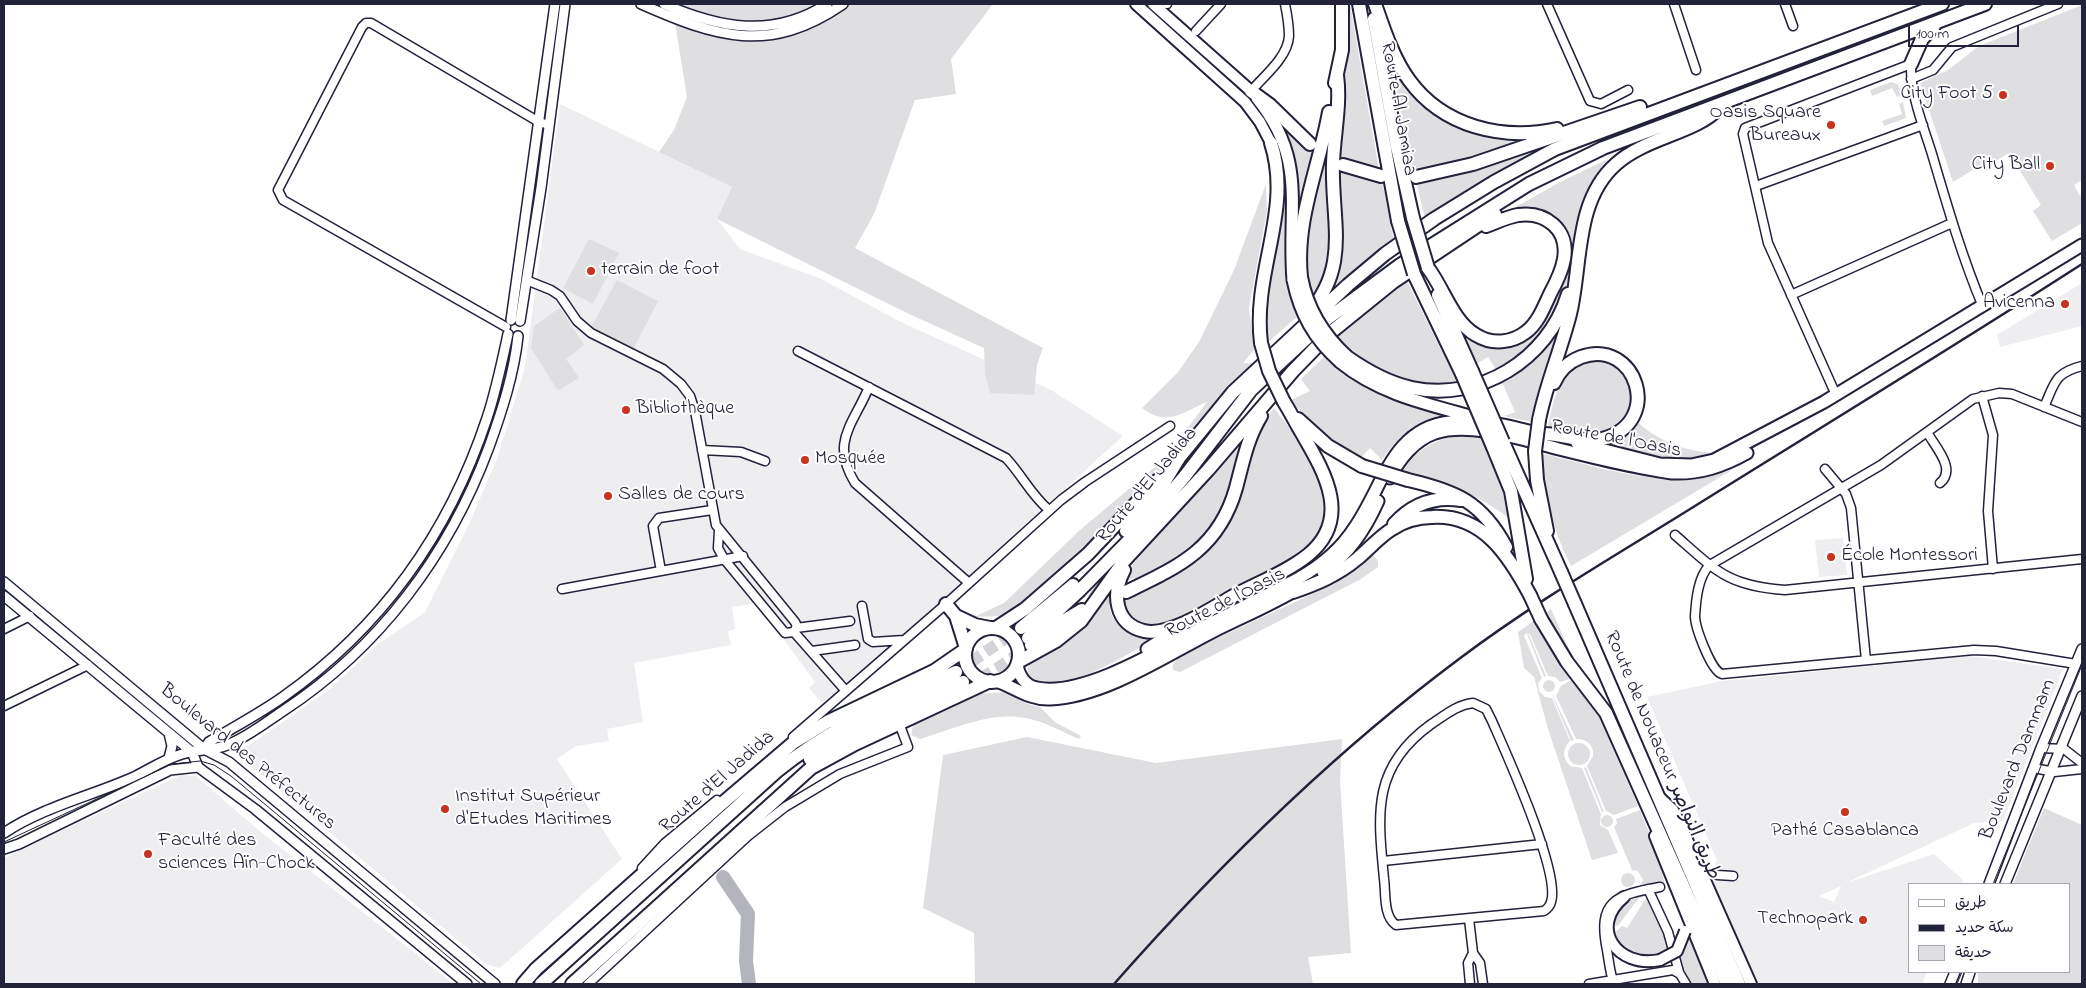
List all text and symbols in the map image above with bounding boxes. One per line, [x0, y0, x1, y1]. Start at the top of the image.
scale bar [1911, 15, 2022, 47]
text: 100 m [1916, 23, 1949, 45]
street label: Route Al Jamiaa [1373, 40, 1421, 178]
place label: City Foot 5 [1900, 83, 1993, 107]
marker: City Foot 5 [1997, 89, 2009, 101]
place label: Oasis Square Bureaux [1710, 102, 1821, 149]
marker: Oasis Square Bureaux [1825, 119, 1837, 131]
place label: City Ball [1972, 154, 2040, 178]
marker: City Ball [2044, 160, 2056, 172]
place label: terrain de foot [601, 259, 719, 283]
marker: terrain de foot [585, 265, 597, 277]
place label: Avicenna [1983, 292, 2055, 316]
marker: Avicenna [2059, 298, 2071, 310]
place label: Bibliothèque [636, 398, 734, 422]
marker: Bibliothèque [620, 404, 632, 416]
street label: Route de l'Oasis [1549, 416, 1683, 464]
street label: Route d'El Jadida [1092, 423, 1204, 549]
place label: Mosquée [815, 448, 885, 472]
marker: Mosquée [799, 454, 811, 466]
place label: Salles de cours [618, 484, 745, 508]
marker: Salles de cours [602, 490, 614, 502]
place label: École Montessori [1841, 545, 1978, 569]
marker: École Montessori [1825, 551, 1837, 563]
street label: Route de l'Oasis [1162, 563, 1290, 645]
street label: Route de Nouaceur طريق النواصر [1598, 628, 1724, 884]
street label: Boulevard Dammam [1976, 676, 2062, 844]
street label: Boulevard des Préfectures [154, 679, 340, 837]
street label: Route d'El Jadida [656, 726, 780, 840]
place label: Institut Supérieur d'Etudes Maritimes [455, 786, 612, 833]
marker: Institut Supérieur d'Etudes Maritimes [439, 803, 451, 815]
marker: Pathé Casablanca [1839, 806, 1851, 818]
place label: Pathé Casablanca [1771, 820, 1919, 844]
place label: Faculté des sciences Aïn-Chock [158, 830, 314, 877]
marker: Faculté des sciences Aïn-Chock [142, 848, 154, 860]
legend [1908, 883, 2071, 973]
text: طريق [1955, 892, 1987, 914]
place label: Technopark [1757, 908, 1853, 932]
marker: Technopark [1857, 914, 1869, 926]
text: سكة حديد [1955, 917, 2014, 939]
text: حديقة [1955, 942, 1992, 964]

